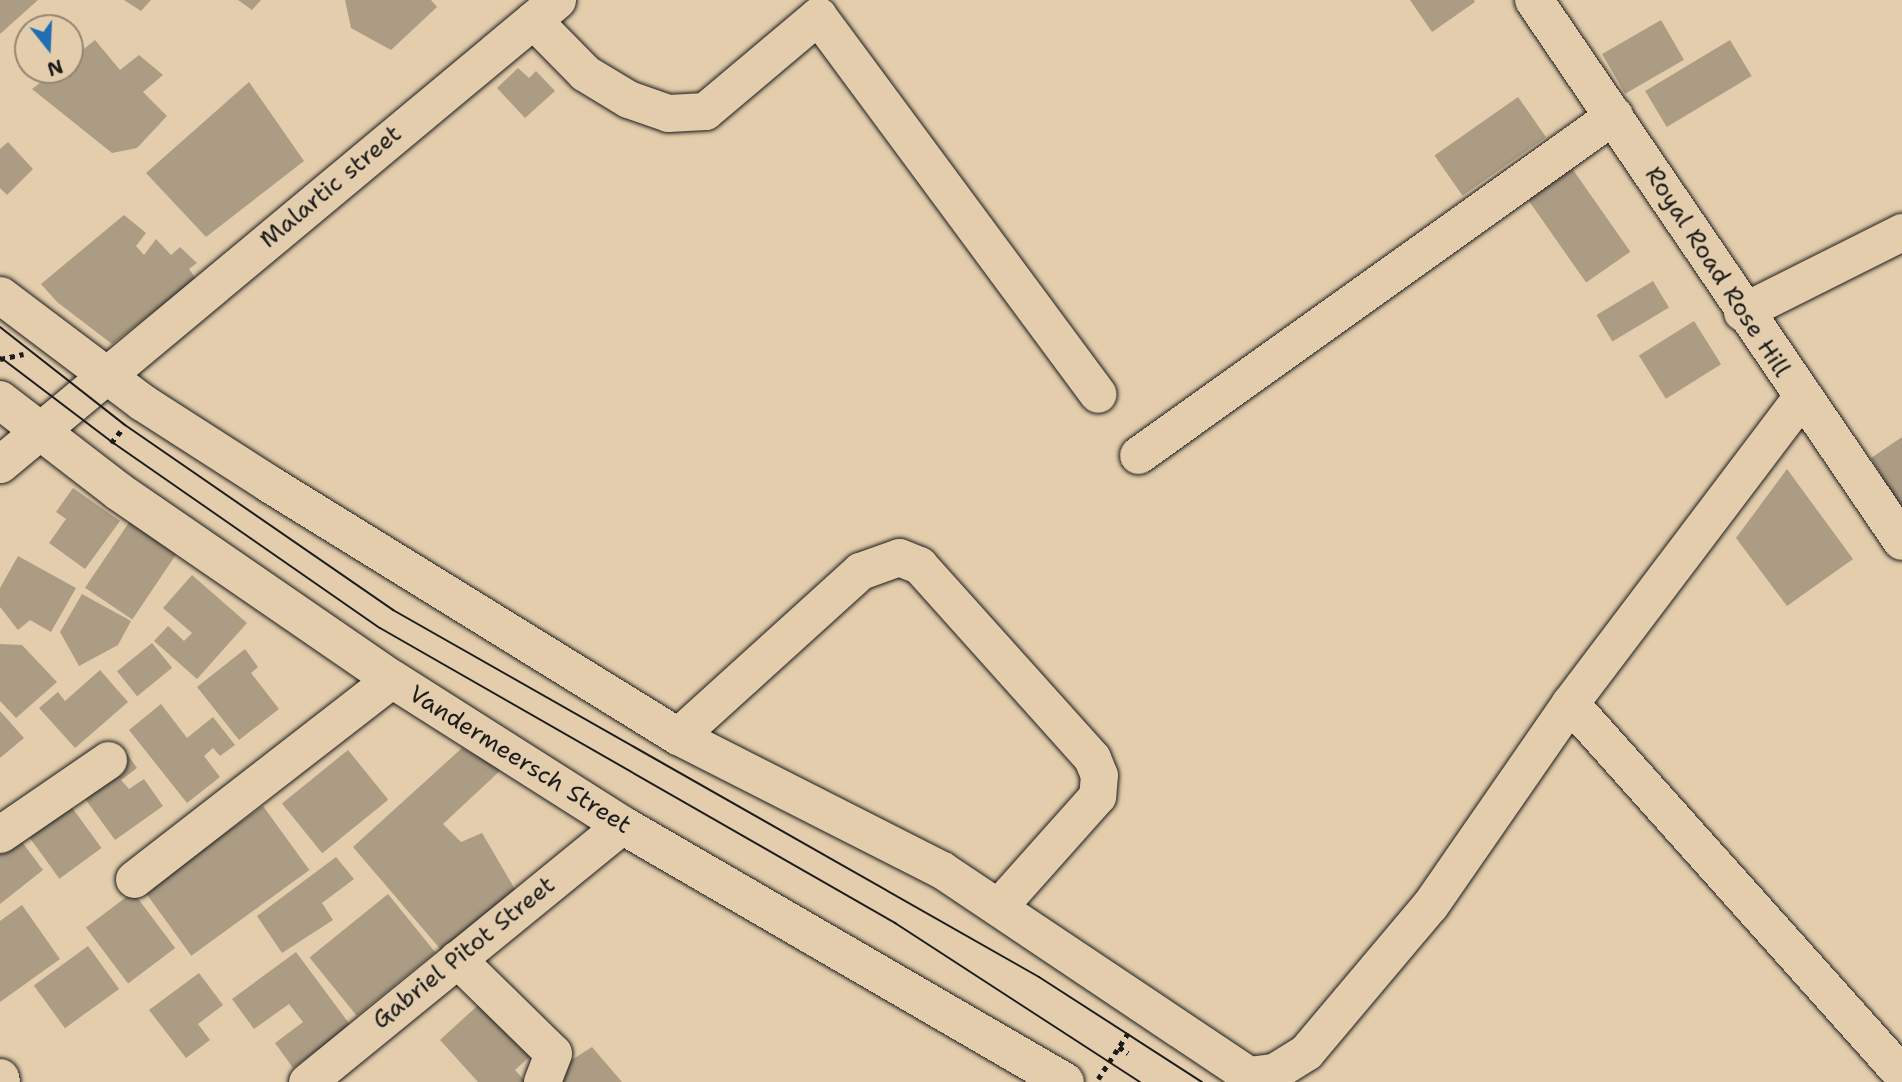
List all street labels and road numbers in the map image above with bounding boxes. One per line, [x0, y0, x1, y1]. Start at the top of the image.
street label: Malartic street [254, 120, 408, 254]
street label: Royal Road Rose Hill [1638, 162, 1796, 382]
street label: Vandermeersch Street [404, 680, 636, 840]
street label: Gabriel Pitot Street [367, 871, 561, 1035]

